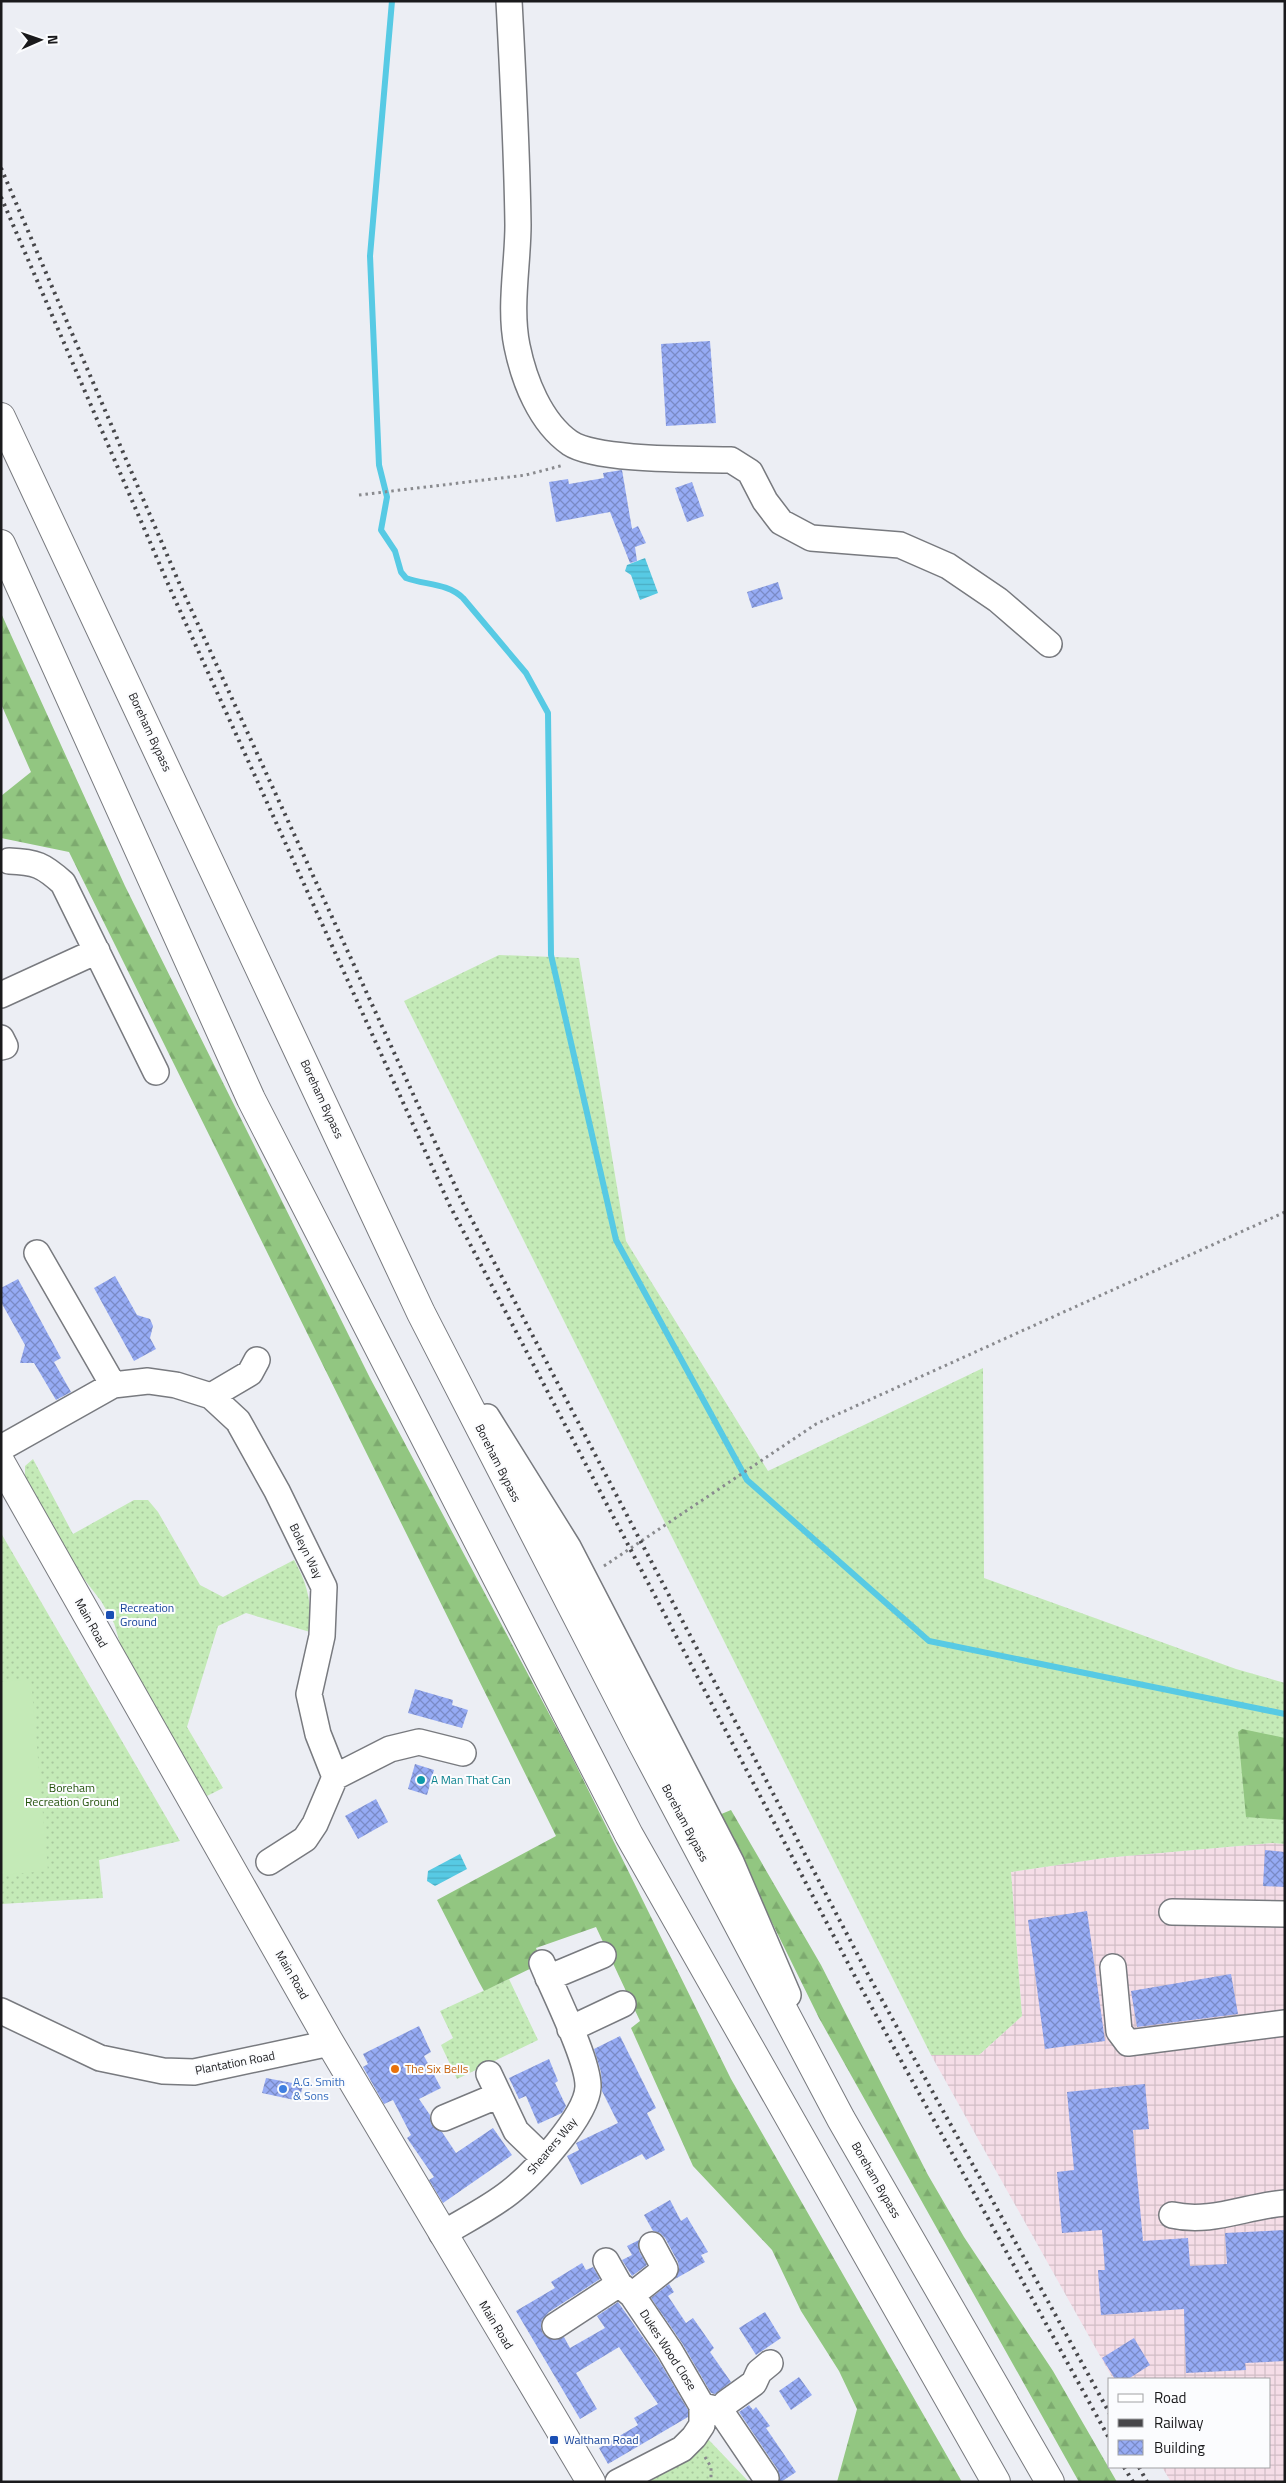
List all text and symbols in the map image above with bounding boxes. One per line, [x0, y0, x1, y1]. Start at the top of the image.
north arrow [15, 15, 65, 65]
text: N [43, 34, 64, 45]
street label: Boreham Bypass [124, 689, 177, 775]
street label: Boreham Bypass [296, 1056, 349, 1142]
street label: Boreham Bypass [471, 1420, 527, 1506]
street label: Boleyn Way [285, 1520, 328, 1582]
street label: Main Road [70, 1595, 113, 1651]
place label: Recreation Ground [120, 1598, 174, 1631]
marker: Recreation Ground [104, 1609, 116, 1621]
place label: A Man That Can [431, 1770, 511, 1789]
marker: A Man That Can [415, 1774, 427, 1786]
park label: Boreham Recreation Ground [25, 1778, 119, 1811]
street label: Boreham Bypass [657, 1781, 714, 1865]
street label: Main Road [271, 1947, 314, 2003]
street label: Plantation Road [193, 2045, 276, 2080]
place label: The Six Bells [405, 2059, 469, 2078]
marker: The Six Bells [389, 2063, 401, 2075]
place label: A.G. Smith & Sons [293, 2072, 345, 2105]
marker: A.G. Smith & Sons [277, 2083, 289, 2095]
street label: Shearers Way [522, 2113, 581, 2178]
street label: Boreham Bypass [847, 2138, 906, 2222]
street label: Main Road [474, 2297, 518, 2353]
street label: Dukes Wood Close [635, 2305, 702, 2394]
legend [1108, 2378, 1271, 2468]
text: Road [1154, 2386, 1186, 2409]
text: Railway [1154, 2411, 1204, 2434]
place label: Waltham Road [564, 2430, 639, 2449]
marker: Waltham Road [548, 2434, 560, 2446]
text: Building [1154, 2436, 1205, 2459]

